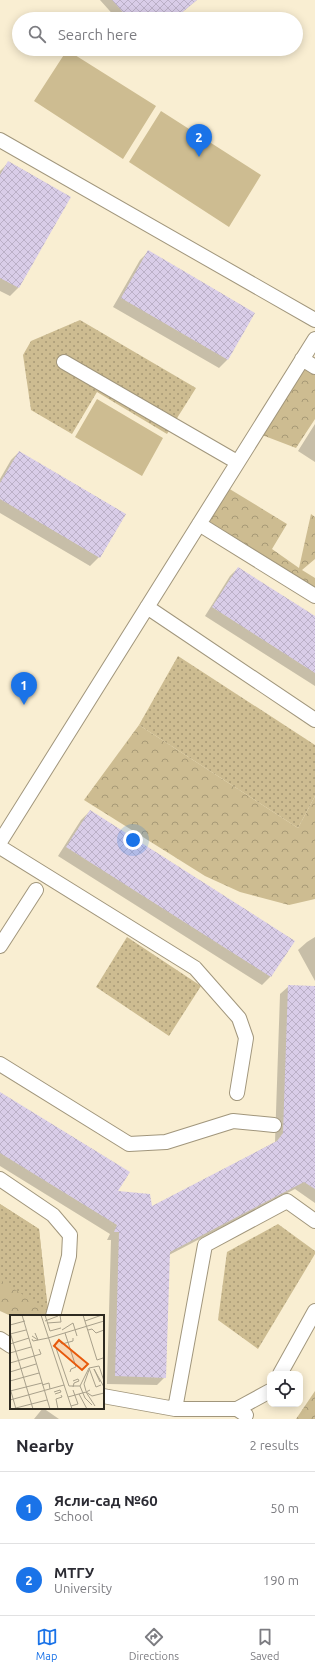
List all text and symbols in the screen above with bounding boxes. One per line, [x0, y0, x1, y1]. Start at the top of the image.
search box [12, 12, 303, 56]
icon: search [26, 23, 48, 45]
text: Search here [58, 26, 137, 43]
pin: 2 [186, 124, 212, 157]
pin: 1 [11, 672, 37, 705]
your location [123, 830, 143, 850]
inset map [10, 1315, 104, 1409]
map controls [267, 1371, 303, 1407]
button: locate [267, 1371, 303, 1407]
text: Nearby [16, 1436, 74, 1455]
text: 2 results [249, 1438, 299, 1452]
text: Ясли-сад №60 [54, 1492, 158, 1509]
text: 1 [25, 1501, 33, 1515]
text: 50 m [270, 1501, 299, 1515]
text: School [54, 1509, 93, 1523]
text: МТГУ [54, 1564, 94, 1581]
text: 2 [25, 1573, 33, 1587]
text: 190 m [263, 1573, 299, 1587]
text: University [54, 1581, 112, 1595]
tab: Map [36, 1626, 58, 1662]
tab: Directions [129, 1626, 179, 1662]
tab: Saved [250, 1626, 279, 1662]

